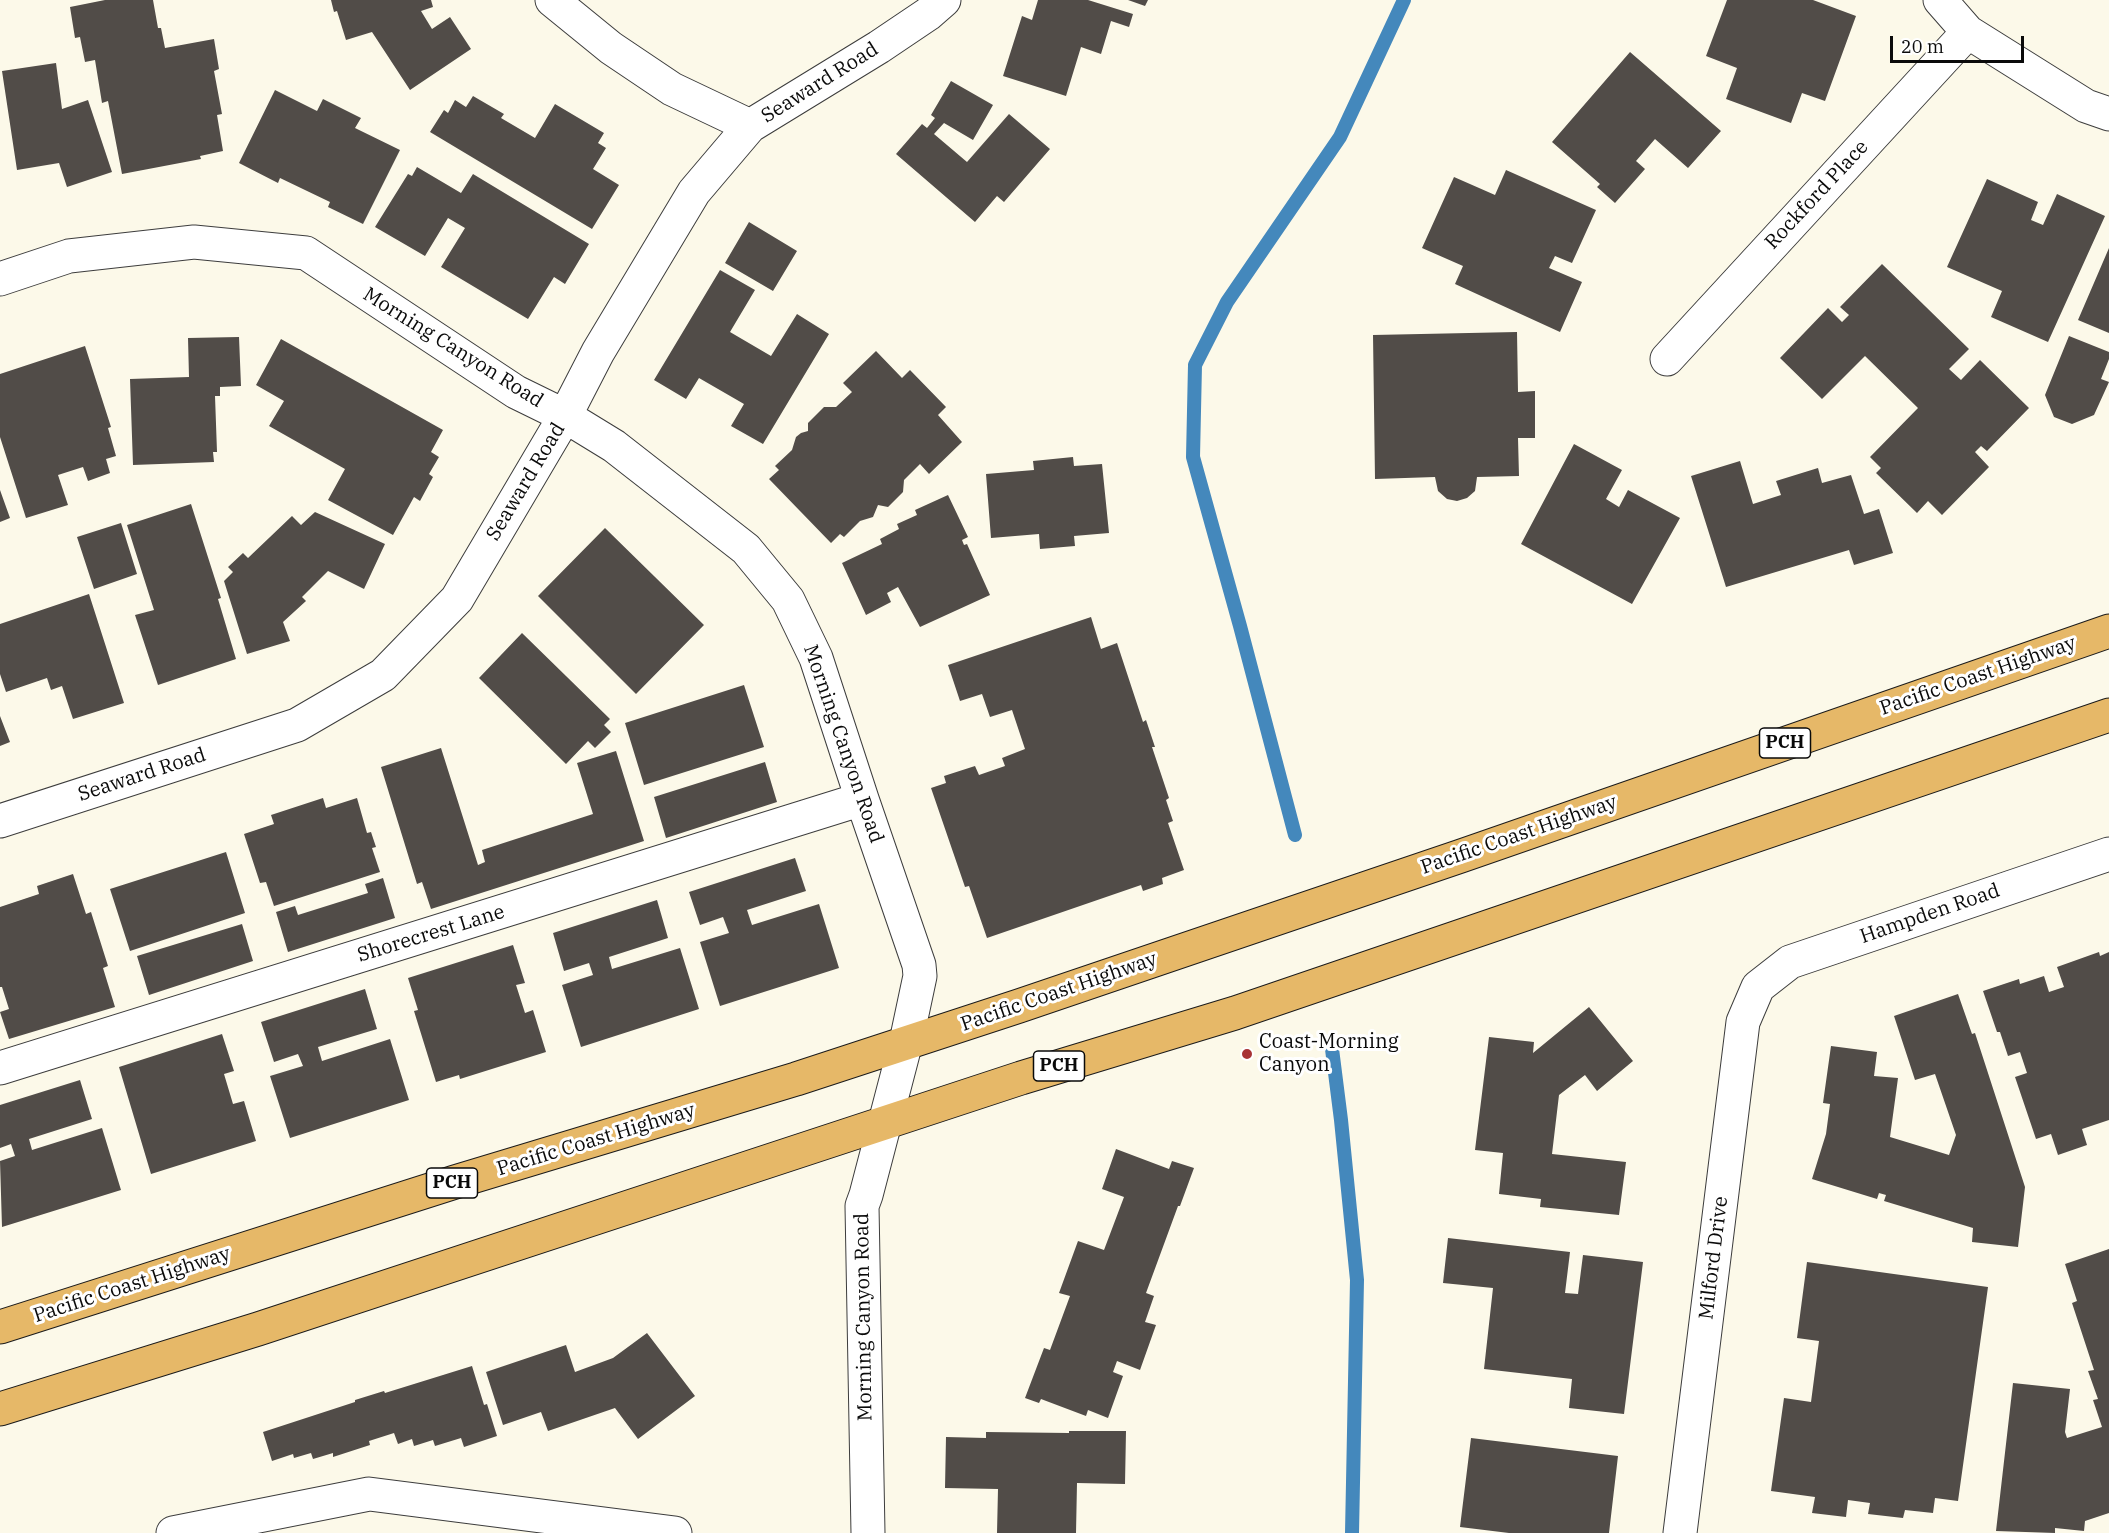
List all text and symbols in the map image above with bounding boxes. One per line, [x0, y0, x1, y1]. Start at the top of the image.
scale bar [1893, 24, 2026, 62]
text: 20 m [1901, 35, 1944, 58]
street label: Seaward Road [757, 38, 883, 128]
street label: Rockford Place [1760, 135, 1874, 255]
street label: Morning Canyon Road [358, 283, 548, 413]
street label: Seaward Road [481, 419, 571, 545]
street label: Pacific Coast Highway [1877, 631, 2079, 721]
street label: Morning Canyon Road [798, 642, 888, 846]
road number: PCH [1760, 728, 1810, 758]
street label: Seaward Road [75, 743, 209, 807]
street label: Pacific Coast Highway [1418, 790, 1620, 880]
street label: Hampden Road [1857, 879, 2003, 949]
street label: Shorecrest Lane [355, 900, 507, 968]
street label: Pacific Coast Highway [958, 947, 1160, 1037]
place label: Coast-Morning Canyon [1259, 1030, 1399, 1077]
marker: Coast-Morning Canyon [1240, 1047, 1254, 1061]
road number: PCH [1034, 1051, 1084, 1081]
street label: Pacific Coast Highway [494, 1098, 698, 1182]
road number: PCH [426, 1168, 478, 1198]
street label: Milford Drive [1695, 1195, 1733, 1321]
street label: Morning Canyon Road [850, 1213, 878, 1421]
street label: Pacific Coast Highway [30, 1242, 234, 1328]

